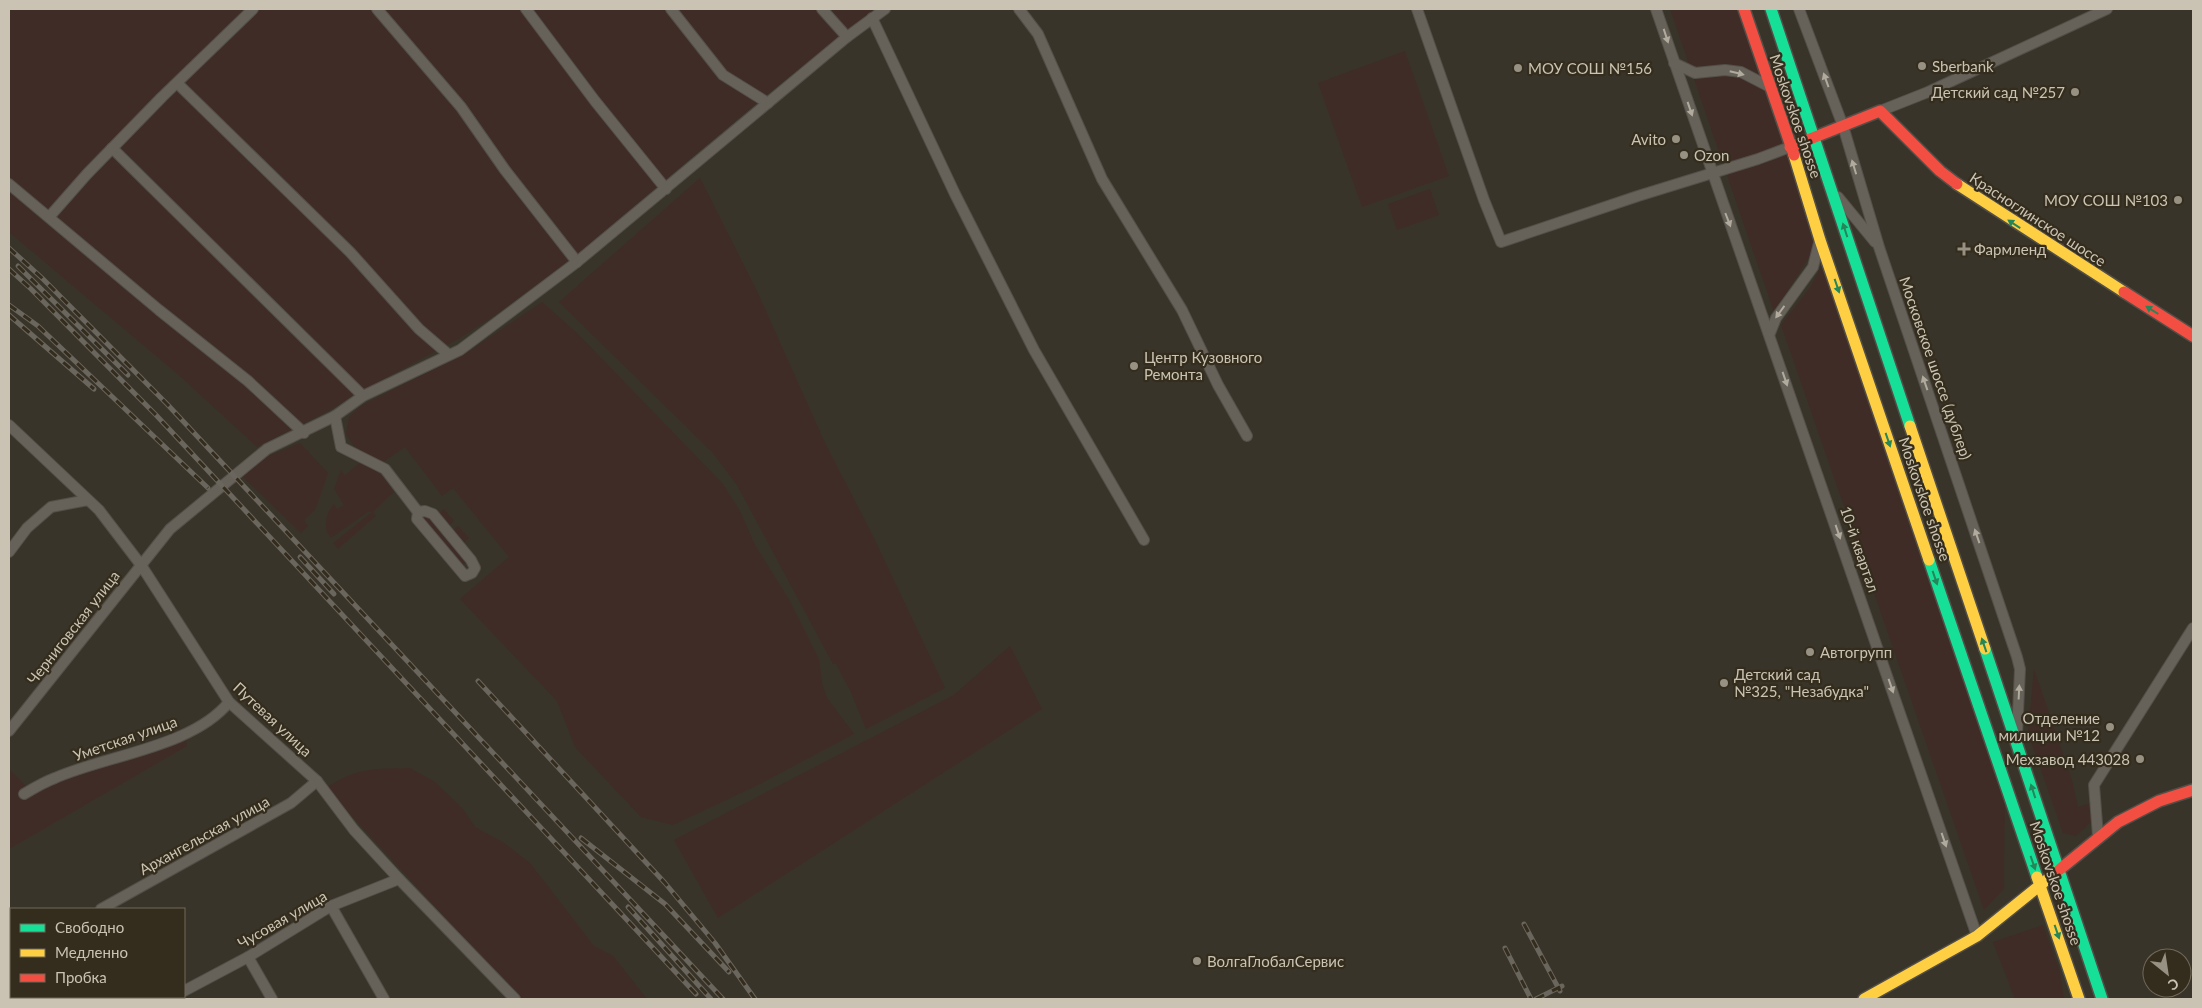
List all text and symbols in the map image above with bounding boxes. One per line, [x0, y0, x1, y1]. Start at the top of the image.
one-way arrow [1662, 28, 1670, 43]
street label: Moskovskoe shosse [1766, 52, 1826, 180]
place label: Sberbank [1932, 57, 1994, 75]
place label: МОУ СОШ №156 [1528, 59, 1652, 77]
marker: Sberbank [1916, 60, 1928, 72]
marker: МОУ СОШ №156 [1512, 62, 1524, 74]
one-way arrow [1730, 69, 1745, 77]
one-way arrow [1822, 72, 1830, 87]
place label: Детский сад №257 [1931, 83, 2065, 101]
marker: Детский сад №257 [2069, 86, 2081, 98]
one-way arrow [1687, 101, 1694, 116]
place label: Avito [1631, 130, 1666, 148]
marker: Avito [1670, 133, 1682, 145]
place label: Ozon [1694, 146, 1729, 164]
marker: Ozon [1678, 149, 1690, 161]
one-way arrow [1850, 159, 1858, 174]
street label: Красноглинское шоссе [1967, 168, 2110, 270]
place label: МОУ СОШ №103 [2044, 191, 2168, 209]
marker: МОУ СОШ №103 [2172, 194, 2184, 206]
one-way arrow [1725, 212, 1732, 227]
one-way arrow [2007, 219, 2021, 229]
one-way arrow [1841, 223, 1848, 238]
place label: Фармленд [1974, 240, 2046, 258]
marker: Фармленд [1958, 243, 1970, 255]
street label: Московское шоссе (дублер) [1896, 274, 1976, 462]
one-way arrow [1833, 279, 1841, 294]
one-way arrow [1775, 305, 1785, 319]
one-way arrow [2145, 305, 2159, 314]
place label: Центр Кузовного Ремонта [1144, 348, 1262, 383]
marker: Центр Кузовного Ремонта [1128, 360, 1140, 372]
one-way arrow [1782, 372, 1790, 387]
one-way arrow [1921, 375, 1928, 390]
one-way arrow [1885, 433, 1893, 448]
street label: Moskovskoe shosse [1895, 435, 1955, 563]
street label: 10-й квартал [1837, 503, 1883, 595]
one-way arrow [1835, 525, 1842, 540]
one-way arrow [1973, 529, 1980, 544]
street label: Черниговская улица [23, 567, 123, 687]
one-way arrow [1932, 571, 1940, 586]
one-way arrow [1980, 637, 1988, 652]
place label: Автогрупп [1820, 643, 1892, 661]
marker: Автогрупп [1804, 646, 1816, 658]
place label: Детский сад №325, "Незабудка" [1734, 665, 1869, 700]
marker: Детский сад №325, "Незабудка" [1718, 677, 1730, 689]
street label: Путевая улица [230, 678, 316, 760]
one-way arrow [1888, 679, 1896, 694]
one-way arrow [2015, 684, 2023, 700]
place label: Отделение милиции №12 [1998, 709, 2100, 744]
street label: Уметская улица [71, 712, 179, 764]
marker: Отделение милиции №12 [2104, 721, 2116, 733]
place label: Мехзавод 443028 [2006, 750, 2130, 768]
marker: Мехзавод 443028 [2134, 753, 2146, 765]
one-way arrow [2029, 783, 2037, 798]
street label: Архангельская улица [136, 792, 272, 878]
street label: Moskovskoe shosse [2026, 819, 2086, 947]
one-way arrow [1941, 832, 1949, 847]
one-way arrow [2030, 856, 2038, 871]
street label: Чусовая улица [234, 886, 330, 952]
legend [10, 908, 185, 998]
text: Свободно [55, 918, 124, 936]
one-way arrow [2053, 924, 2061, 939]
text: Медленно [55, 943, 128, 961]
north arrow [2142, 948, 2192, 998]
place label: ВолгаГлобалСервис [1207, 952, 1344, 970]
marker: ВолгаГлобалСервис [1191, 955, 1203, 967]
text: Пробка [55, 968, 107, 986]
text: С [2165, 975, 2182, 995]

